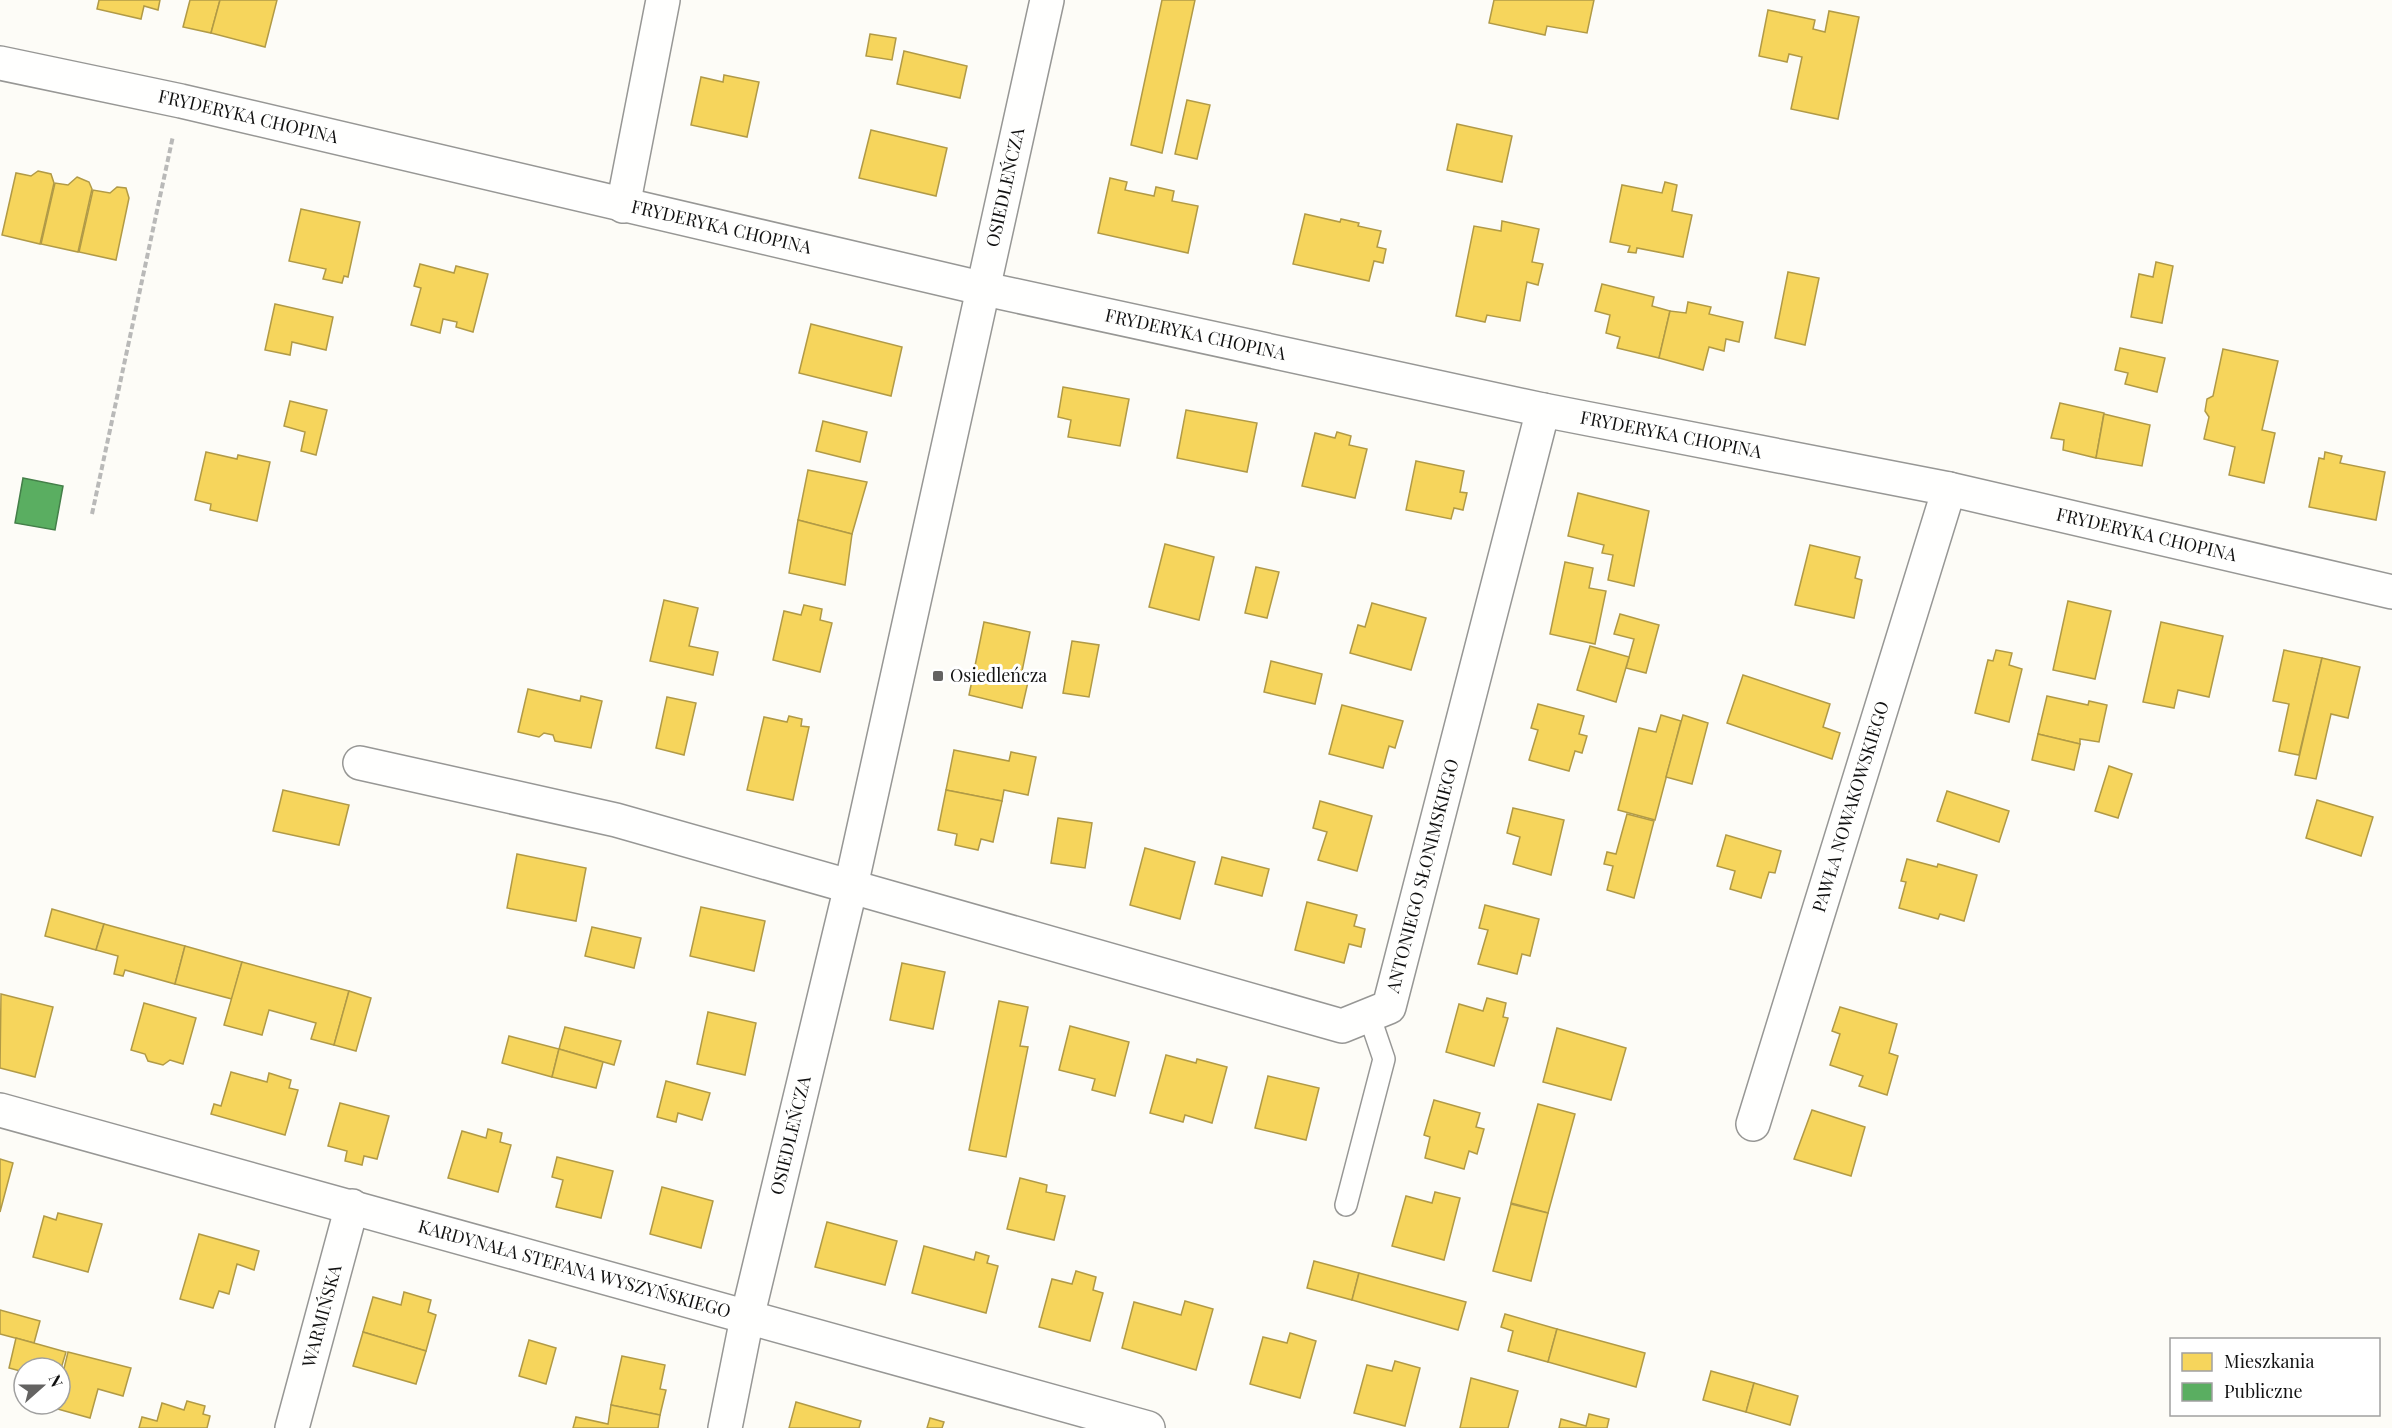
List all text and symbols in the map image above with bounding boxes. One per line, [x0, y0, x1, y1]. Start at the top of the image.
street label: FRYDERYKA CHOPINA [156, 84, 342, 149]
street label: OSIEDLEŃCZA [980, 125, 1030, 249]
street label: FRYDERYKA CHOPINA [629, 194, 815, 259]
street label: FRYDERYKA CHOPINA [1103, 302, 1289, 365]
street label: FRYDERYKA CHOPINA [1578, 405, 1765, 463]
street label: FRYDERYKA CHOPINA [2054, 501, 2240, 567]
place label: Osiedleńcza [950, 663, 1047, 687]
marker: Osiedleńcza [931, 669, 945, 683]
street label: PAWŁA NOWAKOWSKIEGO [1806, 698, 1894, 915]
street label: ANTONIEGO SŁONIMSKIEGO [1380, 756, 1464, 996]
street label: OSIEDLEŃCZA [764, 1073, 816, 1197]
street label: KARDYNAŁA STEFANA WYSZYŃSKIEGO [416, 1213, 734, 1323]
street label: WARMIŃSKA [296, 1261, 347, 1371]
legend [2170, 1338, 2380, 1416]
text: Mieszkania [2224, 1349, 2314, 1373]
north arrow [12, 1356, 72, 1416]
text: N [45, 1371, 69, 1390]
text: Publiczne [2224, 1379, 2303, 1403]

